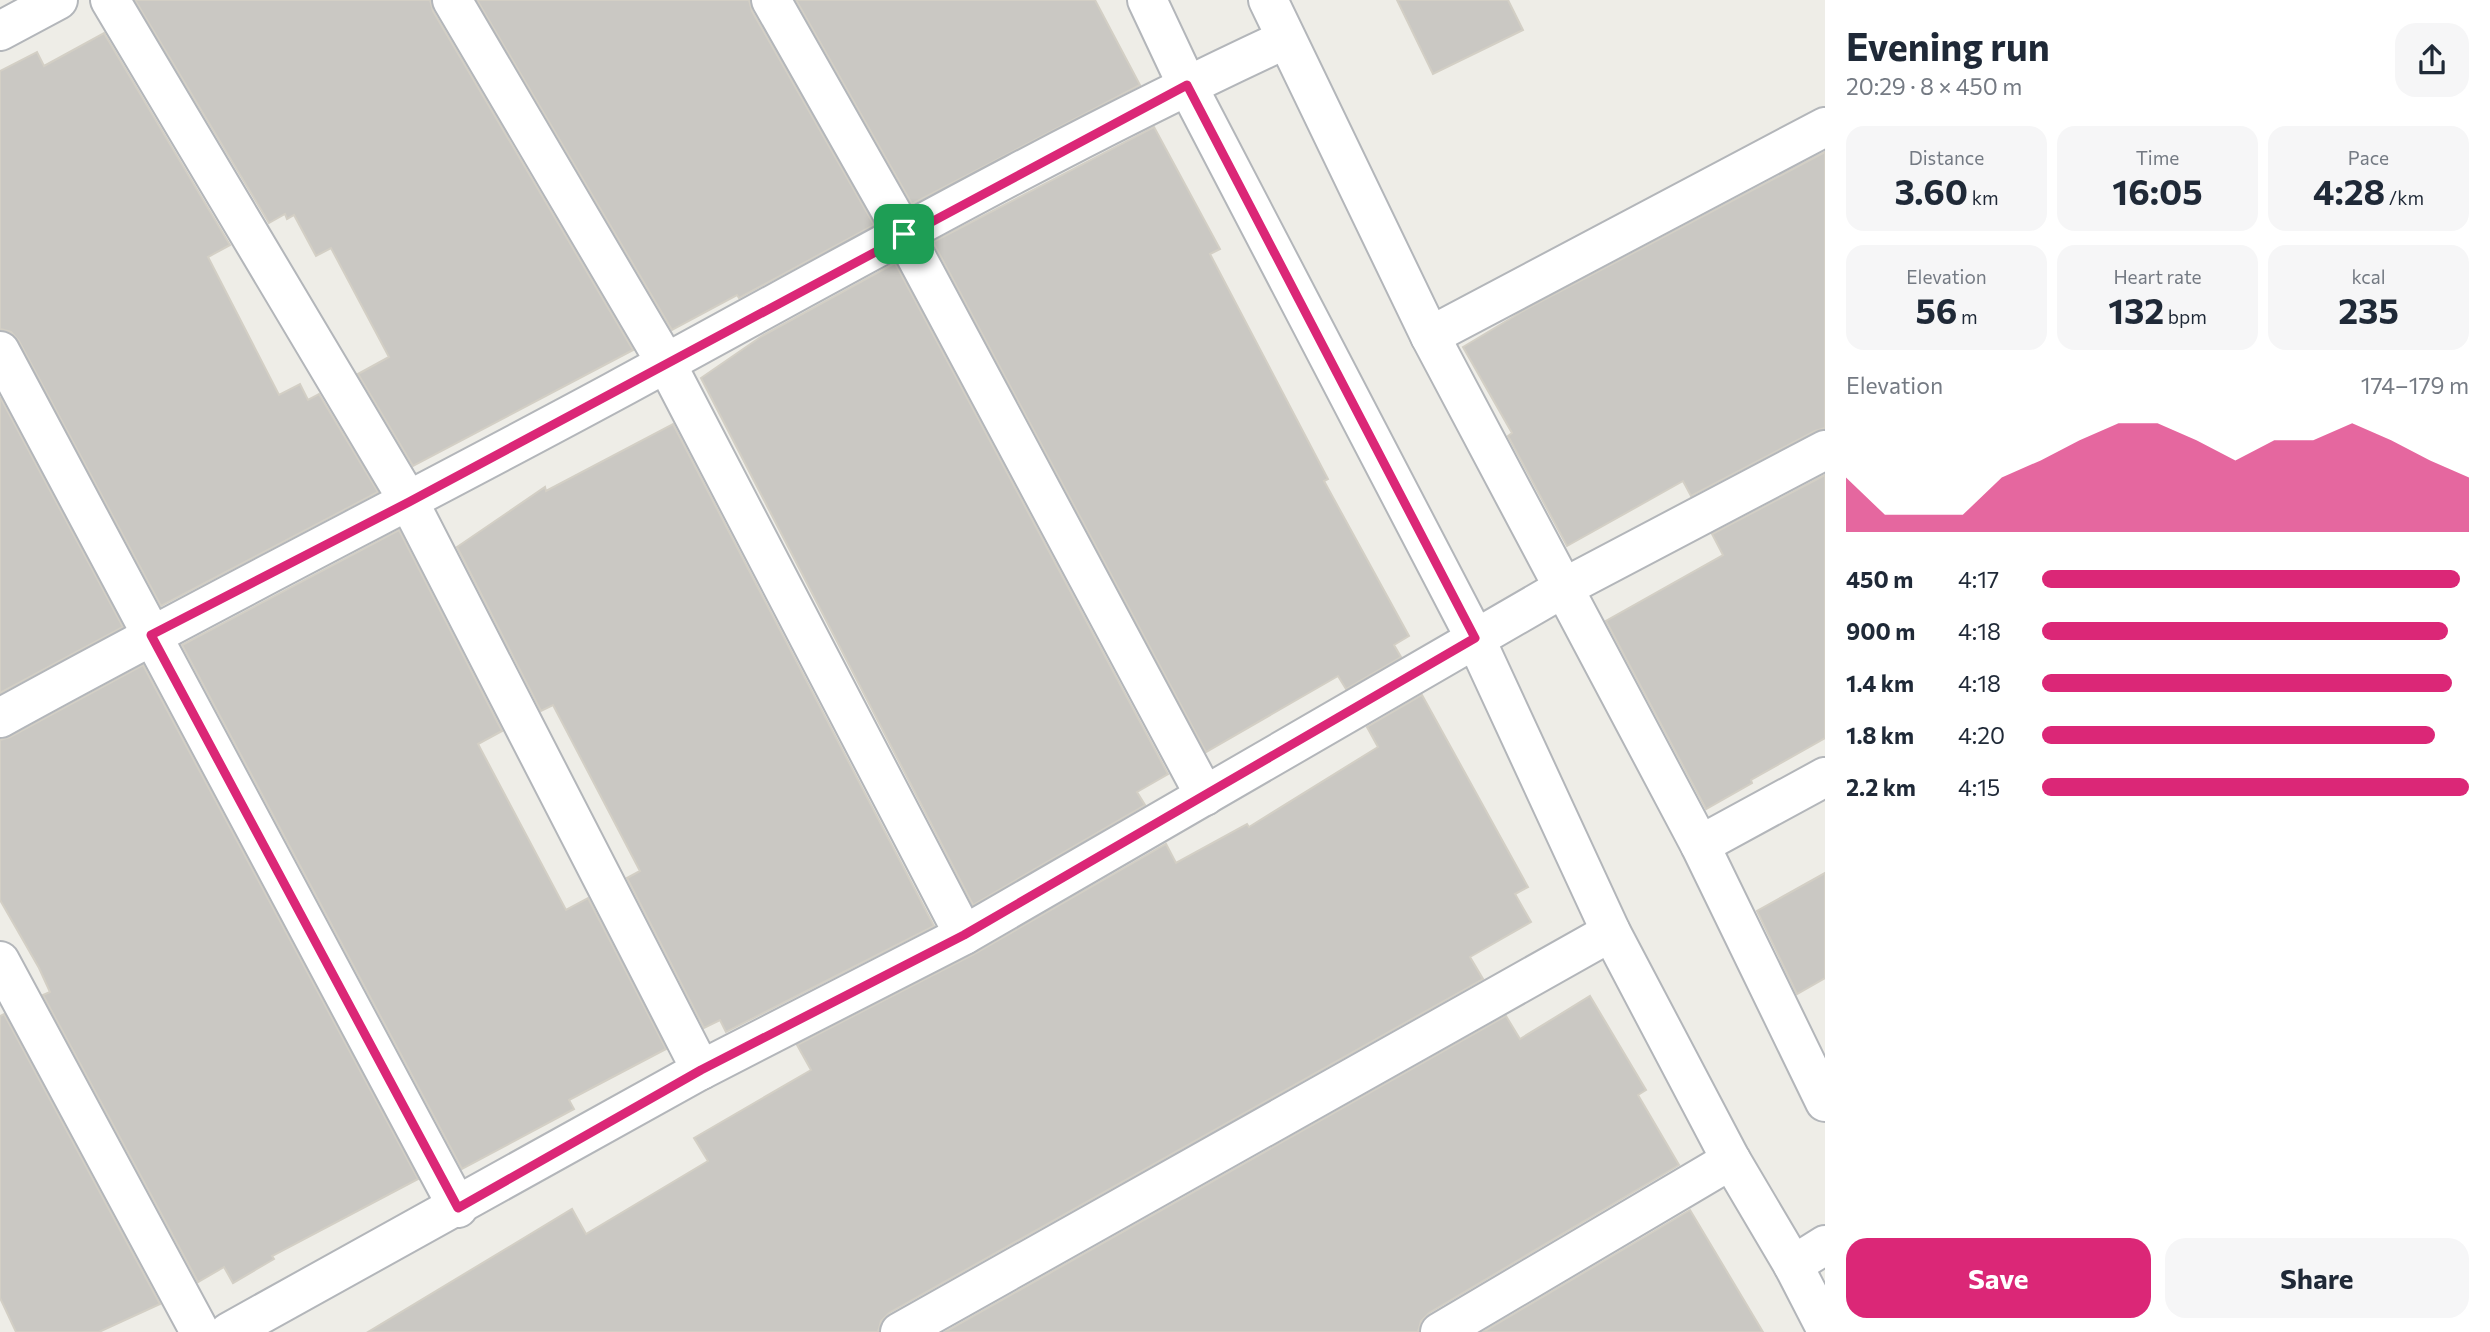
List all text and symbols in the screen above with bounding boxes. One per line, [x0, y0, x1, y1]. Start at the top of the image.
text: Evening run [1846, 22, 2050, 69]
button: share [2395, 23, 2469, 97]
text: 20:29 · 8 × 450 m [1846, 72, 2022, 100]
text: Distance [1909, 146, 1984, 169]
text: Time [2136, 146, 2179, 169]
text: Pace [2348, 146, 2389, 169]
text: 3.60 [1894, 169, 1968, 212]
text: 16:05 [2112, 169, 2203, 212]
text: 4:28 [2313, 169, 2385, 212]
text: km [1968, 186, 1999, 209]
text: /km [2385, 186, 2424, 209]
pin [874, 204, 934, 264]
icon: arrive [885, 215, 923, 253]
text: Elevation [1906, 265, 1987, 288]
text: Heart rate [2113, 265, 2202, 288]
text: kcal [2351, 265, 2386, 288]
text: 56 [1915, 288, 1957, 331]
text: 132 [2108, 288, 2164, 331]
text: 235 [2338, 288, 2399, 331]
text: m [1957, 305, 1978, 328]
text: bpm [2164, 305, 2207, 328]
text: Elevation [1846, 371, 1943, 399]
text: 174–179 m [2361, 371, 2469, 399]
text: 450 m [1846, 565, 1913, 593]
text: 4:17 [1958, 565, 1999, 593]
text: 900 m [1846, 617, 1915, 645]
text: 4:18 [1958, 617, 2001, 645]
text: 1.4 km [1846, 669, 1914, 697]
text: 4:18 [1958, 669, 2001, 697]
text: 1.8 km [1846, 721, 1914, 749]
text: 4:20 [1958, 721, 2005, 749]
text: 2.2 km [1846, 773, 1916, 801]
text: 4:15 [1958, 773, 2000, 801]
button: Save [1846, 1238, 2151, 1318]
button: Share [2165, 1238, 2469, 1318]

